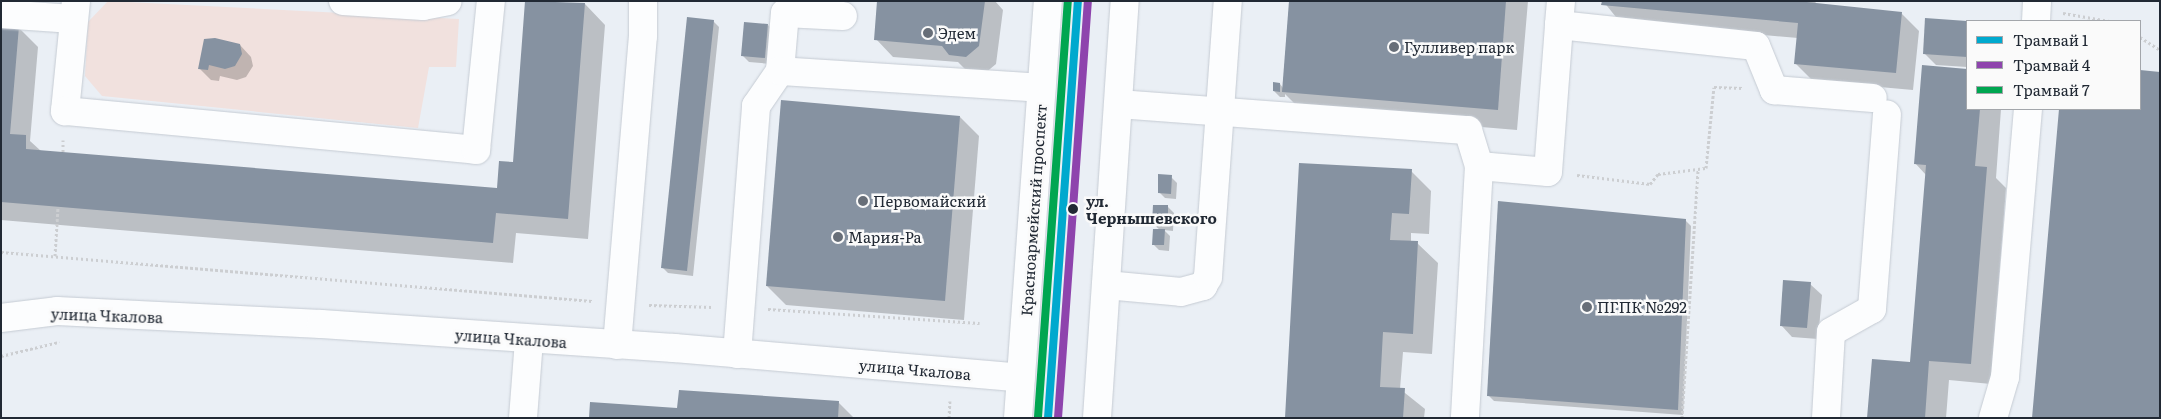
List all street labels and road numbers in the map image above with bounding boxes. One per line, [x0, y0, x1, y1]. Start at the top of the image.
street label: Красноармейский проспект [1017, 103, 1049, 317]
street label: улица Чкалова [50, 304, 164, 326]
street label: улица Чкалова [454, 325, 568, 351]
street label: улица Чкалова [858, 355, 972, 383]

